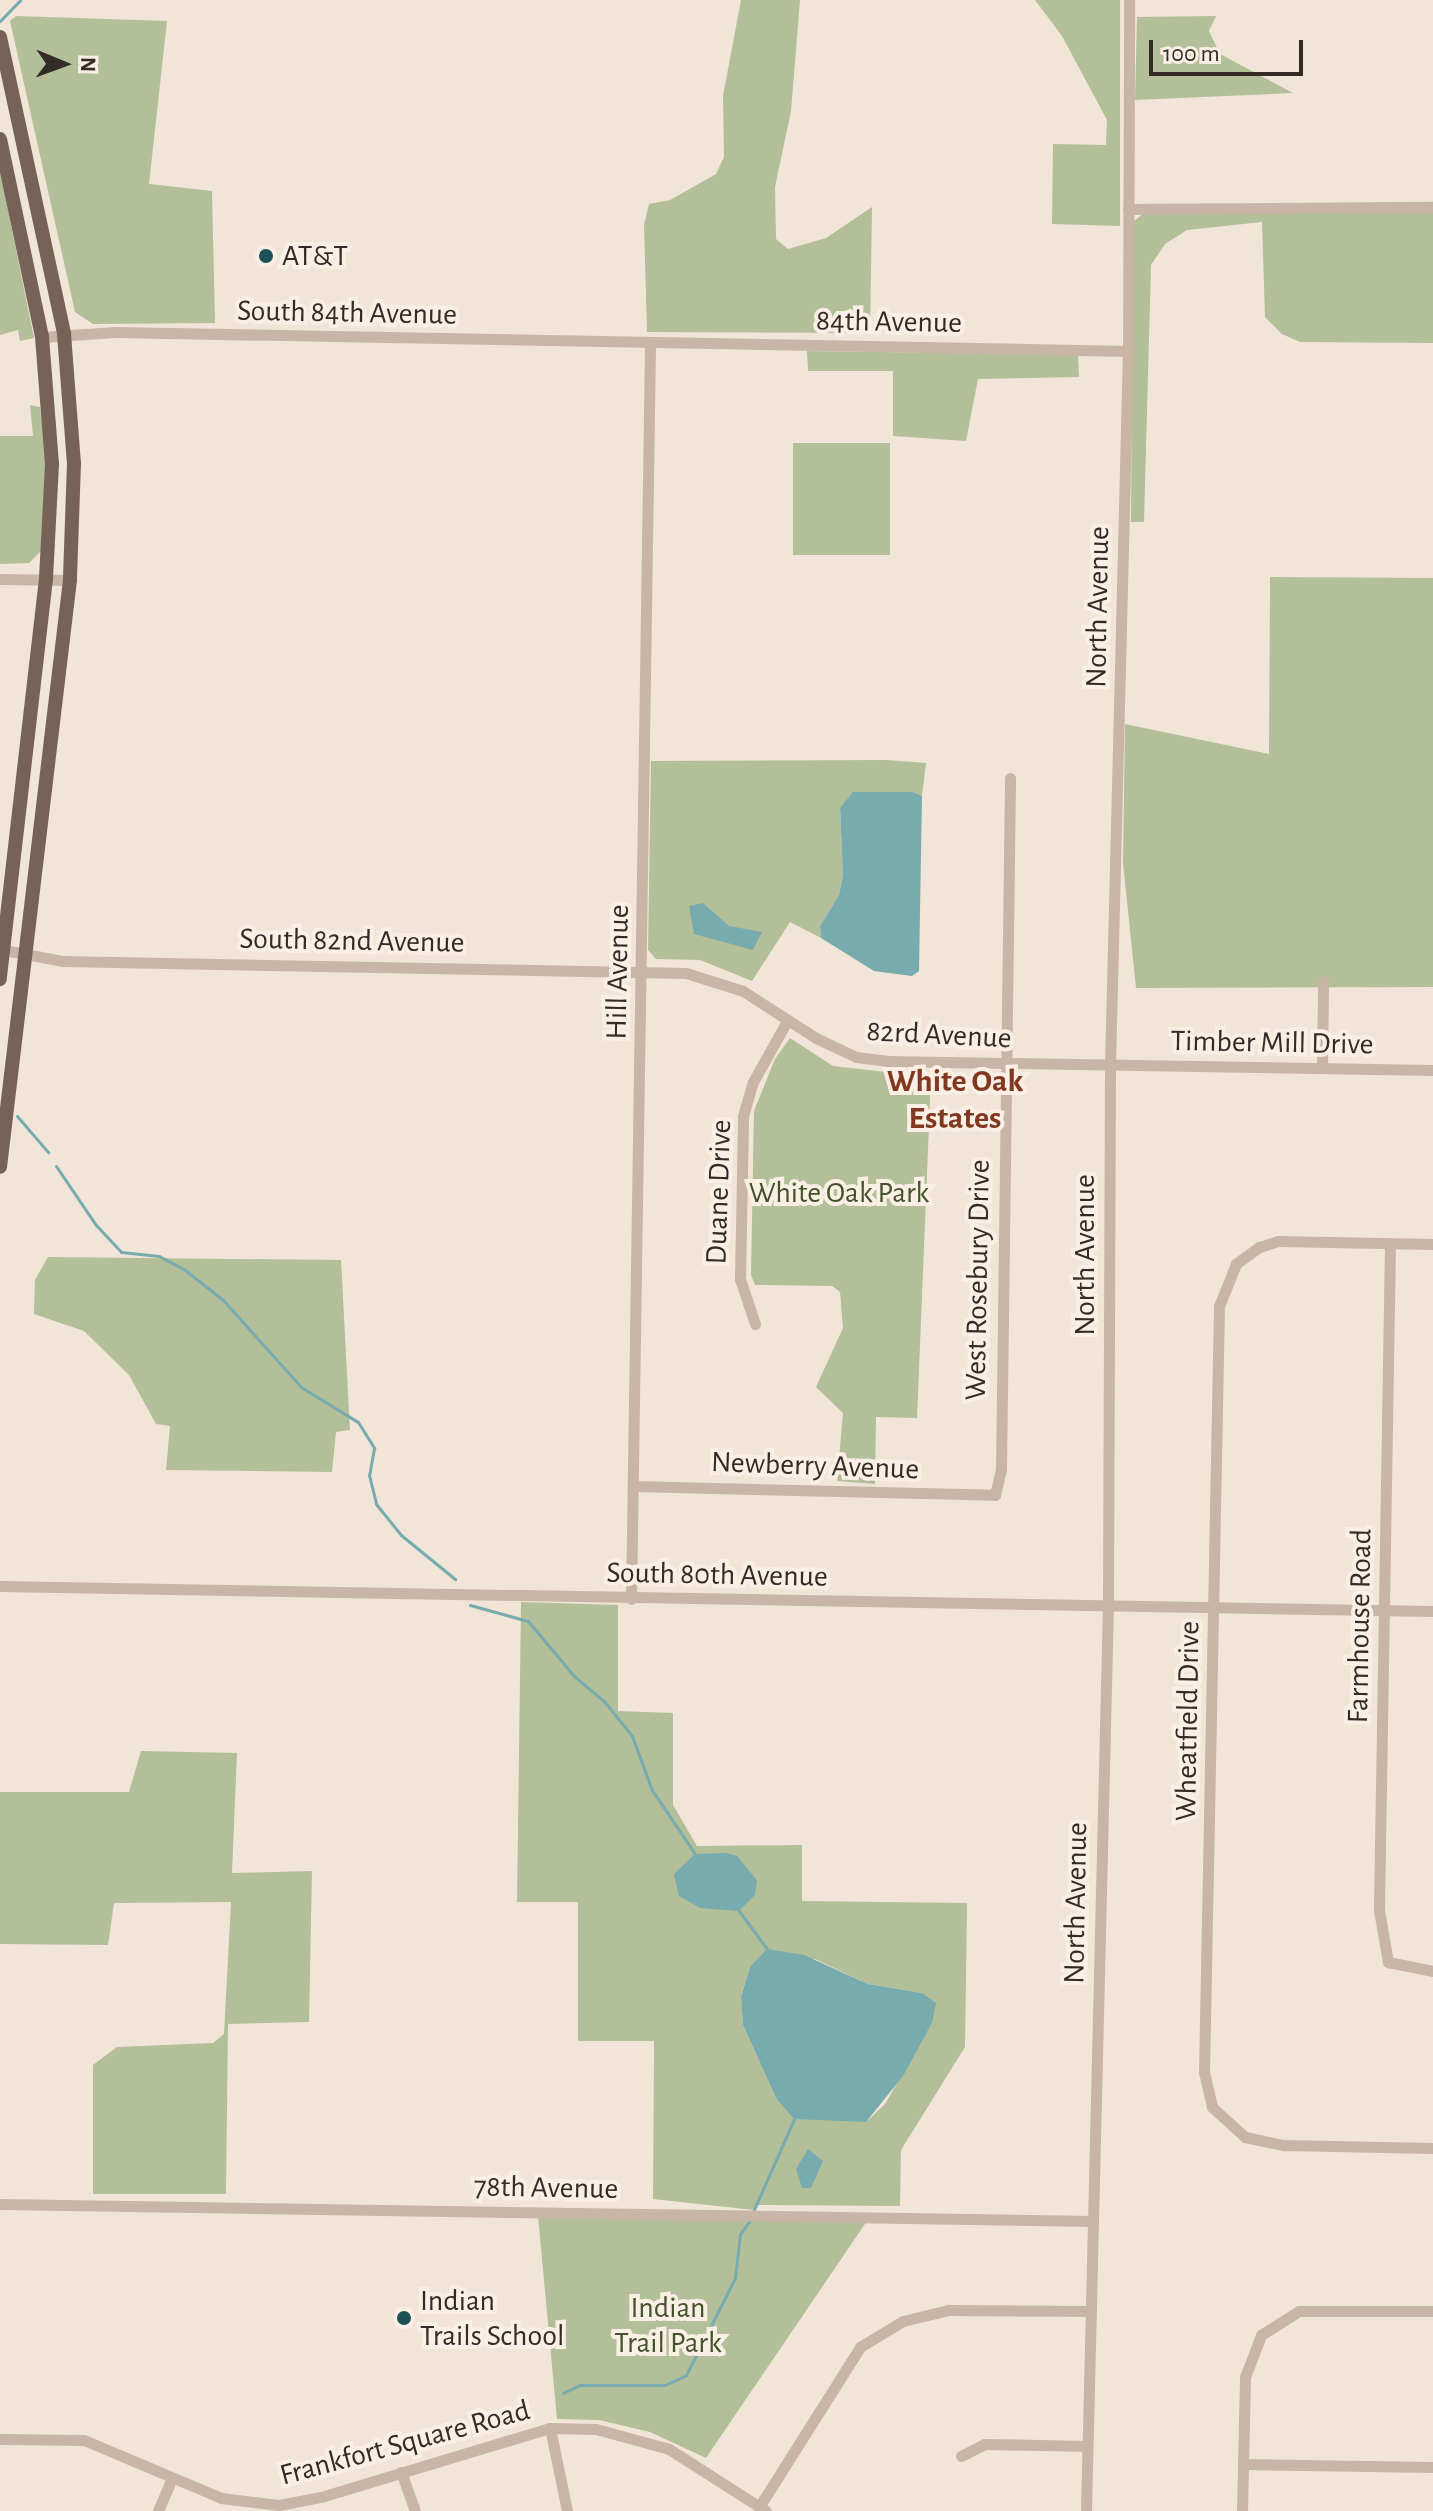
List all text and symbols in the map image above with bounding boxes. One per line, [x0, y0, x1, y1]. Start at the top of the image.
north arrow [24, 24, 104, 104]
scale bar [1153, 24, 1307, 74]
text: 100 m [1163, 42, 1220, 66]
text: N [77, 57, 99, 72]
place label: AT&T [282, 238, 348, 274]
marker: AT&T [257, 247, 275, 265]
street label: South 84th Avenue [237, 293, 457, 333]
street label: 84th Avenue [816, 303, 962, 341]
street label: North Avenue [1079, 526, 1117, 688]
street label: Hill Avenue [599, 904, 637, 1040]
street label: South 82nd Avenue [239, 921, 465, 961]
street label: 82rd Avenue [865, 1013, 1013, 1057]
street label: Timber Mill Drive [1170, 1023, 1374, 1063]
district label: White Oak Estates [887, 1063, 1023, 1138]
street label: Duane Drive [698, 1119, 740, 1265]
street label: West Rosebury Drive [958, 1159, 998, 1401]
street label: North Avenue [1067, 1174, 1103, 1336]
park label: White Oak Park [749, 1175, 929, 1211]
street label: Newberry Avenue [710, 1444, 920, 1488]
street label: Farmhouse Road [1340, 1528, 1380, 1724]
street label: South 80th Avenue [606, 1555, 828, 1595]
street label: Wheatfield Drive [1168, 1621, 1208, 1821]
street label: North Avenue [1057, 1822, 1095, 1984]
street label: 78th Avenue [474, 2169, 618, 2207]
place label: Indian Trails School [420, 2283, 564, 2354]
park label: Indian Trail Park [614, 2290, 722, 2360]
marker: Indian Trails School [395, 2309, 413, 2327]
street label: Frankfort Square Road [276, 2392, 534, 2494]

